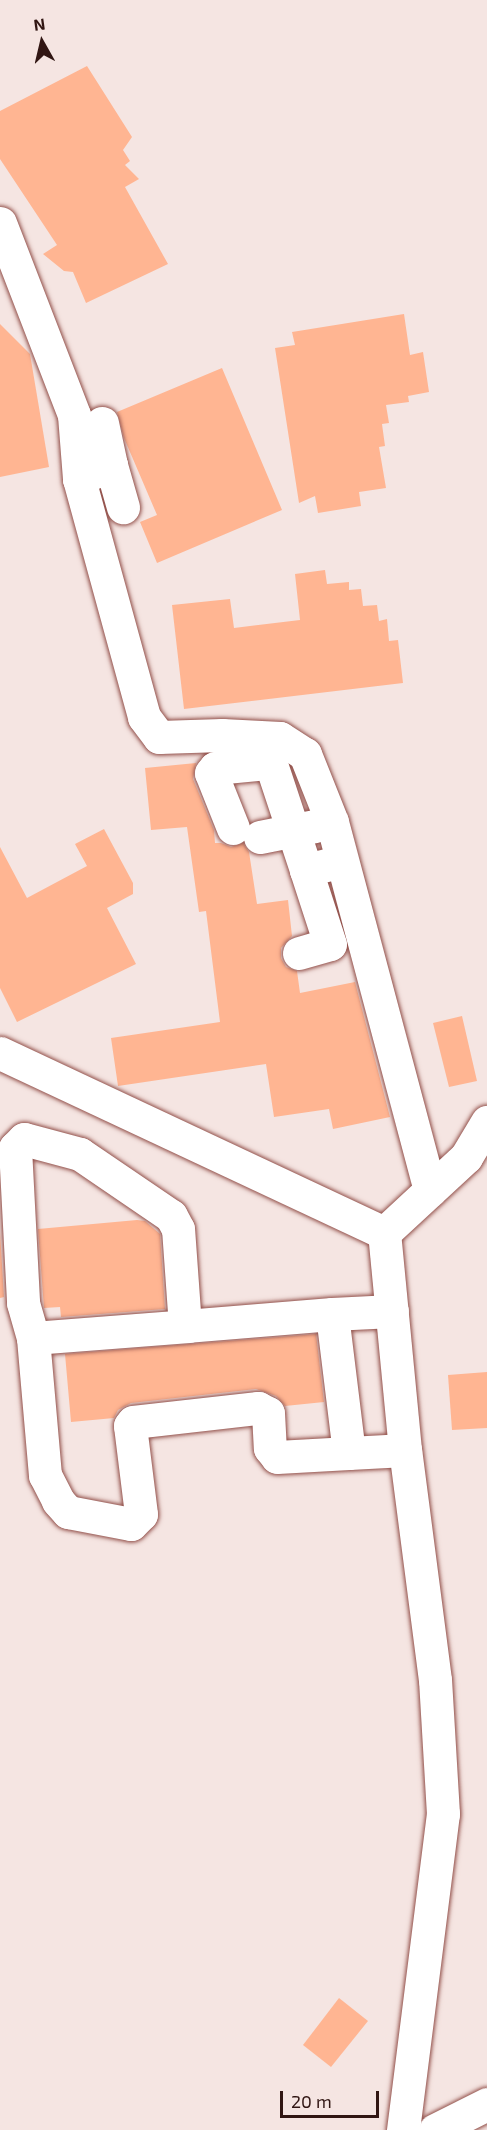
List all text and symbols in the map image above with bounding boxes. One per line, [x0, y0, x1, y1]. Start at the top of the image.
north arrow [12, 12, 72, 72]
text: N [32, 13, 46, 34]
scale bar [283, 2079, 382, 2117]
text: 20 m [291, 2090, 332, 2112]

